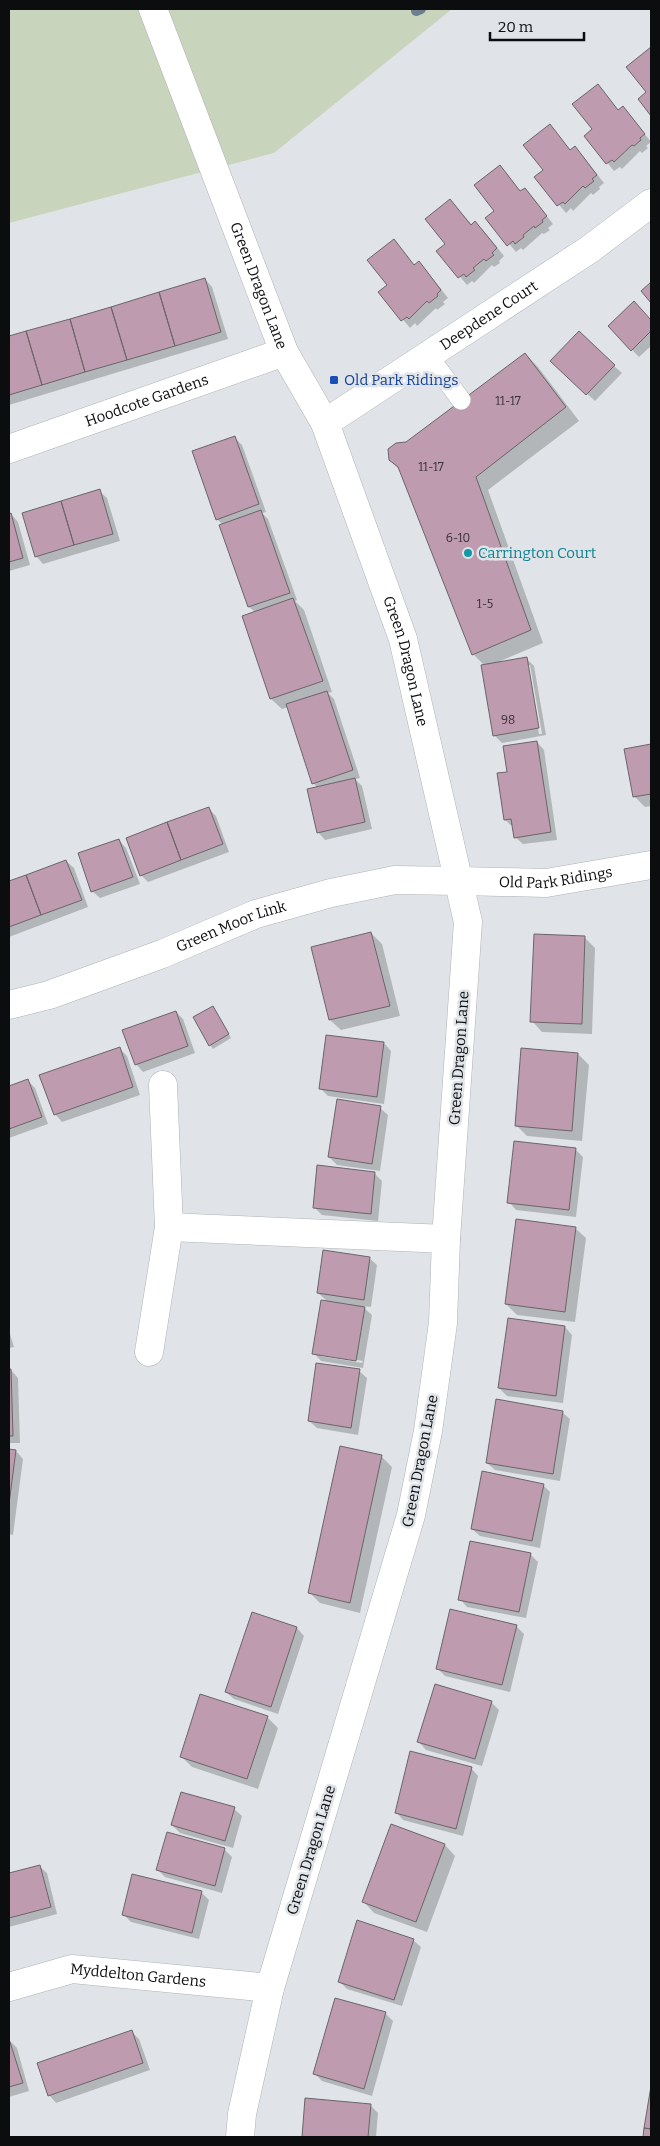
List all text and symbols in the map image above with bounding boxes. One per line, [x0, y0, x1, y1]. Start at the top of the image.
scale bar [490, 10, 584, 42]
text: 20 m [498, 18, 534, 36]
street label: Green Dragon Lane [226, 219, 291, 352]
street label: Deepdene Court [437, 277, 542, 354]
street label: Hoodcote Gardens [83, 370, 211, 430]
place label: Old Park Ridings [344, 371, 458, 389]
marker: Old Park Ridings [328, 374, 340, 386]
house number: 11-17 [495, 394, 521, 408]
house number: 11-17 [418, 460, 444, 474]
house number: 6-10 [446, 531, 470, 545]
place label: Carrington Court [478, 544, 597, 562]
marker: Carrington Court [462, 547, 474, 559]
street label: Green Dragon Lane [379, 594, 432, 728]
house number: 1-5 [477, 597, 493, 611]
house number: 98 [501, 713, 515, 727]
street label: Old Park Ridings [499, 863, 614, 892]
street label: Green Moor Link [173, 897, 289, 956]
street label: Green Dragon Lane [445, 990, 473, 1126]
street label: Green Dragon Lane [398, 1393, 442, 1529]
street label: Green Dragon Lane [283, 1783, 339, 1917]
street label: Myddelton Gardens [69, 1960, 207, 1991]

